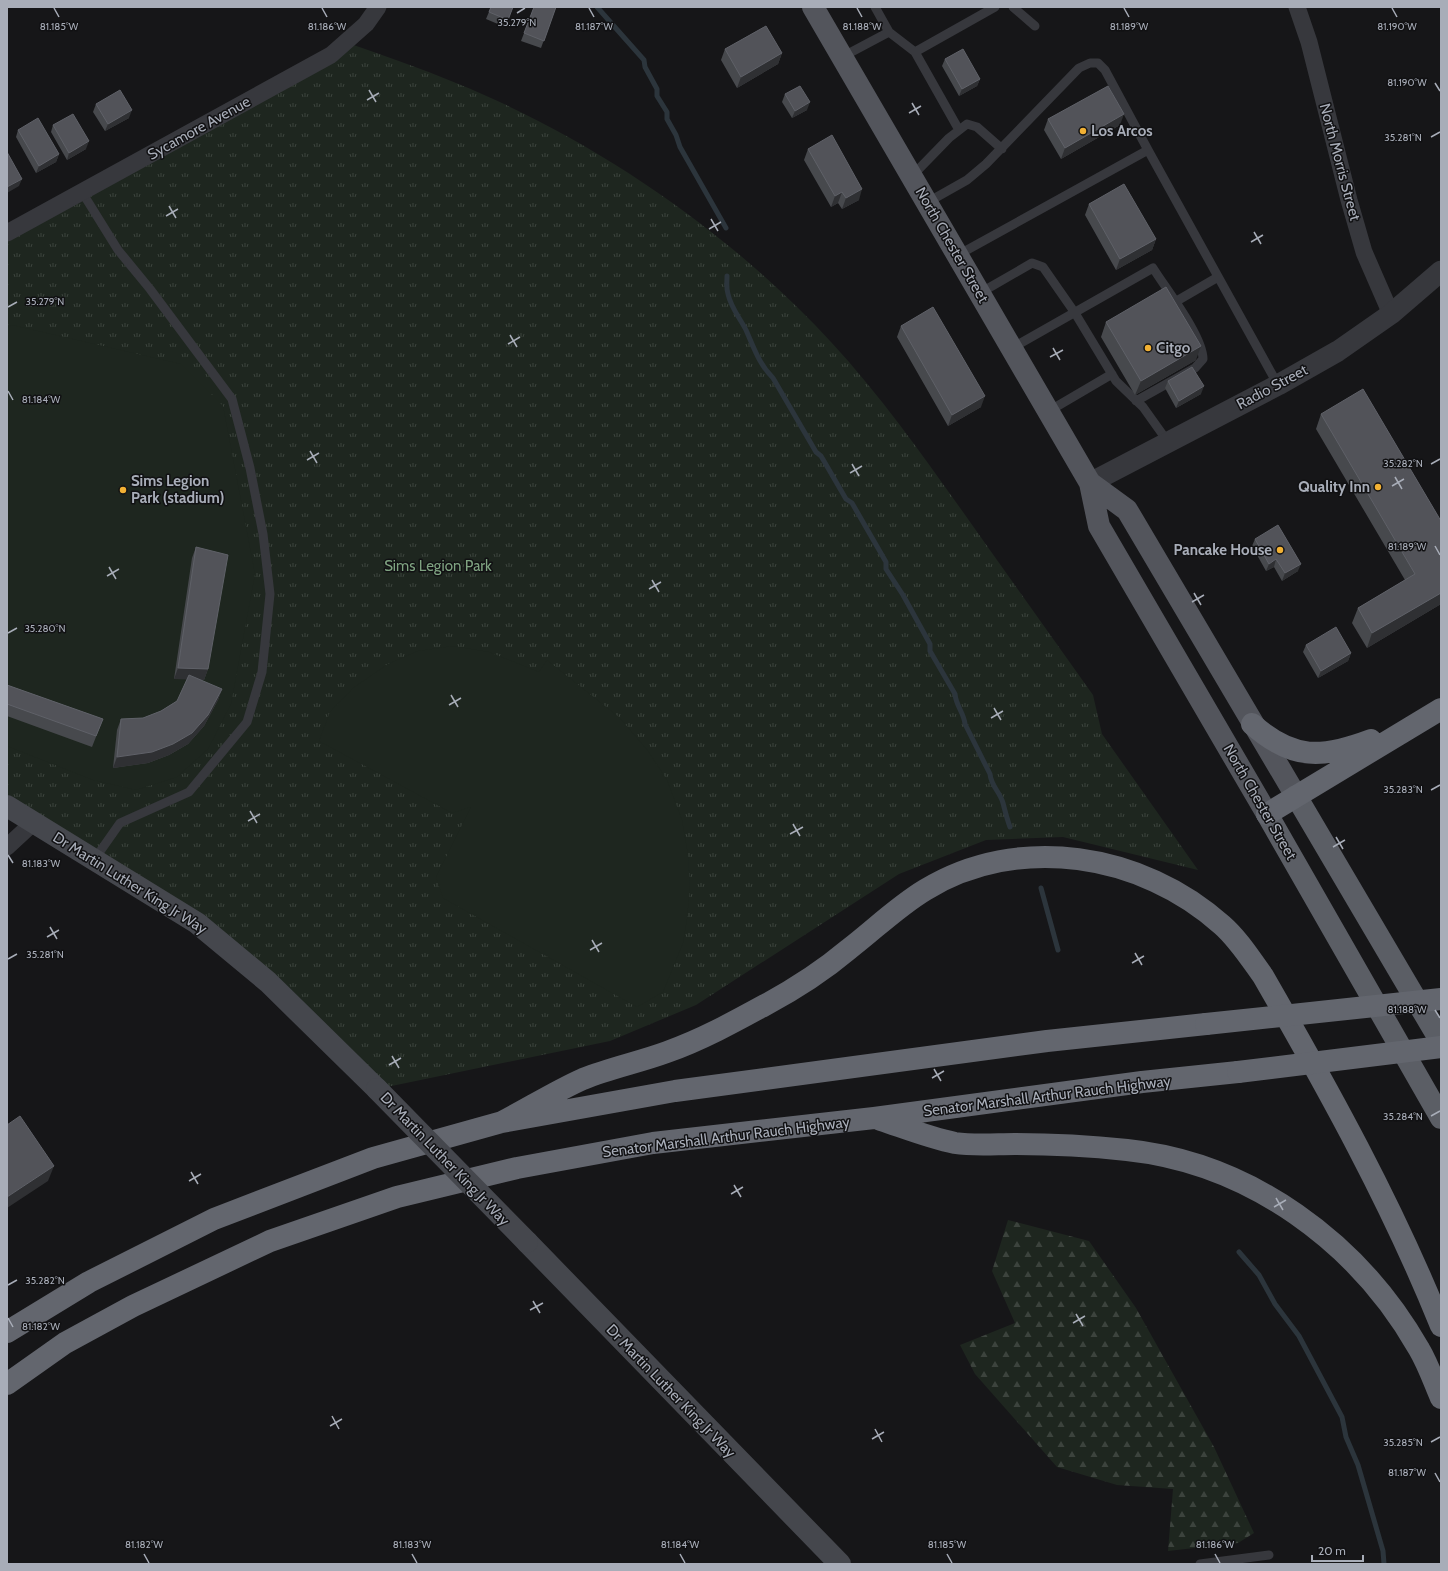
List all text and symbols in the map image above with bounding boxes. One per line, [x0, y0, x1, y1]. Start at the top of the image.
text: 35.279°N [498, 16, 536, 29]
text: 81.185°W [40, 20, 79, 33]
text: 81.186°W [308, 20, 347, 33]
text: 81.187°W [575, 20, 614, 33]
text: 81.188°W [842, 20, 882, 33]
text: 81.189°W [1110, 20, 1149, 33]
text: 81.190°W [1377, 20, 1417, 33]
text: 81.190°W [1387, 76, 1427, 89]
street label: Sycamore Avenue [145, 92, 254, 164]
street label: North Morris Street [1316, 101, 1364, 223]
place label: Los Arcos [1091, 122, 1153, 140]
marker: Los Arcos [1078, 126, 1088, 136]
text: 35.281°N [1384, 131, 1422, 144]
street label: North Chester Street [912, 184, 992, 306]
text: 35.279°N [26, 295, 64, 308]
place label: Citgo [1156, 339, 1191, 357]
marker: Citgo [1143, 343, 1153, 353]
street label: Radio Street [1233, 361, 1311, 413]
text: 81.184°W [22, 393, 61, 406]
text: 35.282°N [1383, 457, 1423, 470]
place label: Sims Legion Park (stadium) [131, 472, 225, 507]
place label: Quality Inn [1298, 478, 1370, 496]
marker: Quality Inn [1373, 482, 1383, 492]
marker: Sims Legion Park (stadium) [118, 485, 128, 495]
text: 81.189°W [1388, 540, 1427, 553]
place label: Pancake House [1174, 541, 1272, 559]
marker: Pancake House [1275, 545, 1285, 555]
park label: Sims Legion Park [384, 557, 492, 575]
text: 35.280°N [24, 622, 66, 635]
street label: North Chester Street [1220, 741, 1300, 863]
text: 35.283°N [1383, 783, 1423, 796]
street label: Dr Martin Luther King Jr Way [50, 828, 211, 938]
text: 81.183°W [22, 857, 61, 870]
text: 35.281°N [26, 948, 64, 961]
text: 81.188°W [1387, 1003, 1427, 1016]
street label: Senator Marshall Arthur Rauch Highway [922, 1072, 1172, 1120]
street label: Dr Martin Luther King Jr Way [377, 1089, 514, 1230]
text: 35.284°N [1383, 1110, 1423, 1123]
street label: Senator Marshall Arthur Rauch Highway [601, 1113, 851, 1161]
text: 35.282°N [25, 1274, 65, 1287]
text: 81.182°W [22, 1320, 61, 1333]
street label: Dr Martin Luther King Jr Way [603, 1321, 740, 1462]
text: 35.285°N [1383, 1436, 1423, 1449]
text: 81.187°W [1388, 1466, 1427, 1479]
scale bar [1312, 1537, 1363, 1563]
text: 81.182°W [125, 1538, 164, 1551]
text: 81.183°W [393, 1538, 432, 1551]
text: 81.184°W [661, 1538, 700, 1551]
text: 81.185°W [928, 1538, 967, 1551]
text: 81.186°W [1196, 1538, 1235, 1551]
text: 20 m [1318, 1543, 1346, 1558]

